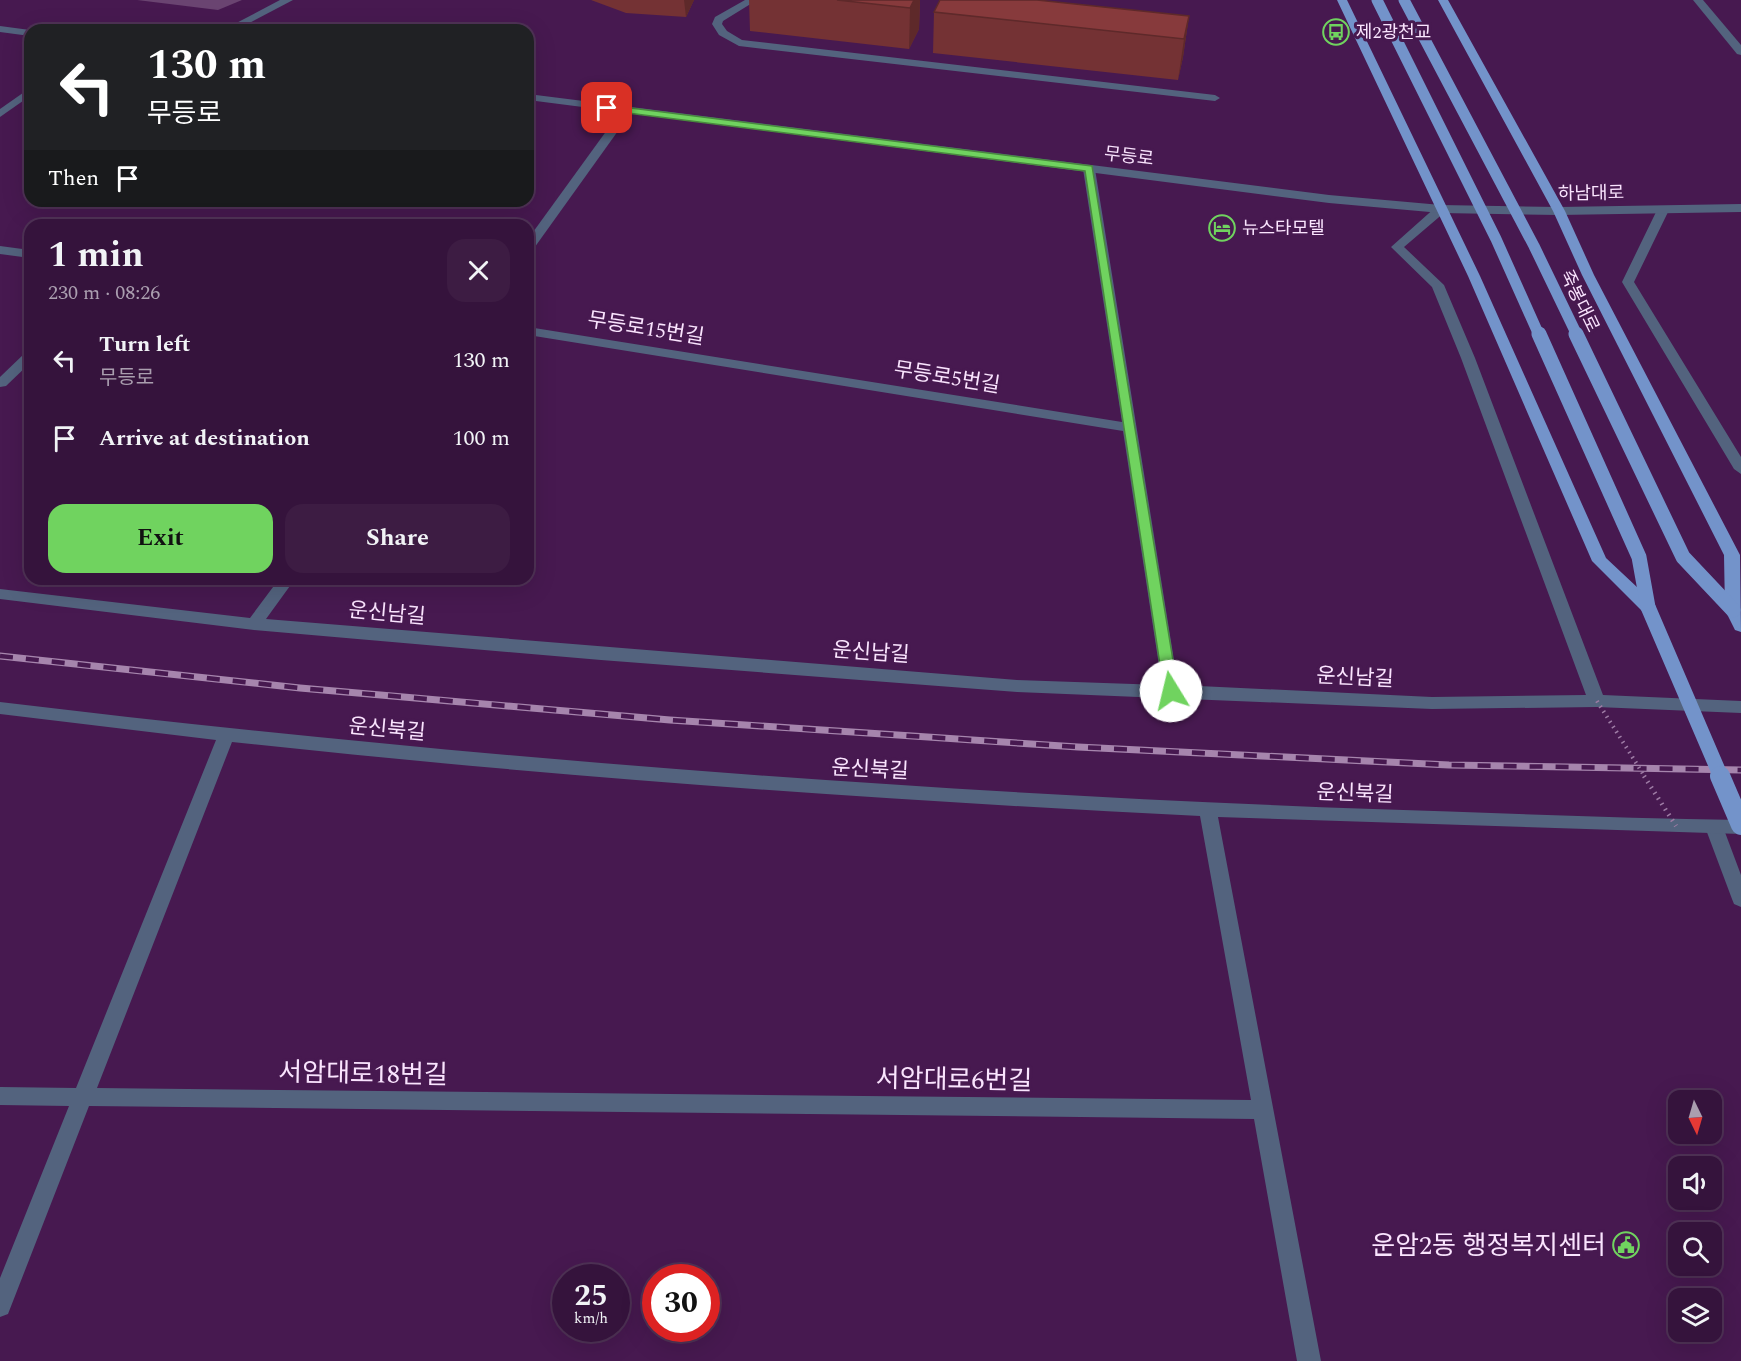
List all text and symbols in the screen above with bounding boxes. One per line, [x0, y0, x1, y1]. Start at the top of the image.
bus stop icon: 제2광천교 [1321, 17, 1351, 47]
place label: 제2광천교 [1356, 19, 1431, 46]
text: 130 m [147, 34, 266, 97]
icon: left [48, 48, 126, 126]
pin [581, 82, 632, 133]
icon: arrive [590, 91, 623, 124]
text: 무등로 [147, 93, 222, 135]
street label: 무등로 [1103, 140, 1155, 173]
text: Then [48, 162, 99, 195]
icon: arrive [111, 162, 144, 195]
street label: 하남대로 [1558, 179, 1624, 208]
hotel icon: 뉴스타모텔 [1207, 213, 1237, 243]
place label: 뉴스타모텔 [1242, 215, 1325, 242]
text: 1 min [48, 228, 144, 283]
button: close [447, 239, 510, 302]
street label: 죽봉대로 [1553, 266, 1606, 337]
text: 230 m · 08:26 [48, 278, 160, 308]
street label: 무등로15번길 [585, 304, 706, 354]
text: Turn left [99, 328, 191, 361]
icon: left [48, 344, 81, 377]
text: 130 m [453, 344, 510, 377]
street label: 무등로5번길 [891, 354, 1002, 402]
text: 무등로 [99, 363, 154, 393]
icon: arrive [48, 422, 81, 455]
text: Arrive at destination [99, 422, 310, 455]
text: 100 m [453, 422, 510, 455]
button: Exit [48, 504, 273, 573]
button: Share [285, 504, 510, 573]
street label: 운신남길 [347, 595, 427, 633]
street label: 운신남길 [831, 634, 911, 672]
position arrow [1139, 659, 1203, 723]
street label: 운신남길 [1316, 660, 1394, 696]
street label: 운신북길 [347, 711, 427, 749]
street label: 운신북길 [831, 752, 909, 788]
street label: 운신북길 [1316, 777, 1394, 811]
street label: 서암대로18번길 [278, 1053, 448, 1095]
street label: 서암대로6번길 [875, 1059, 1033, 1101]
north arrow [1668, 1090, 1722, 1144]
map controls [1668, 1090, 1722, 1342]
button: sound [1668, 1156, 1722, 1210]
button: search [1668, 1222, 1722, 1276]
place label: 운암2동 행정복지센터 [1371, 1226, 1606, 1266]
public building icon: 운암2동 행정복지센터 [1611, 1230, 1641, 1260]
speed limit sign: 30 [642, 1264, 720, 1342]
text: 25 [574, 1273, 608, 1319]
button: layers [1668, 1288, 1722, 1342]
text: km/h [574, 1307, 608, 1330]

